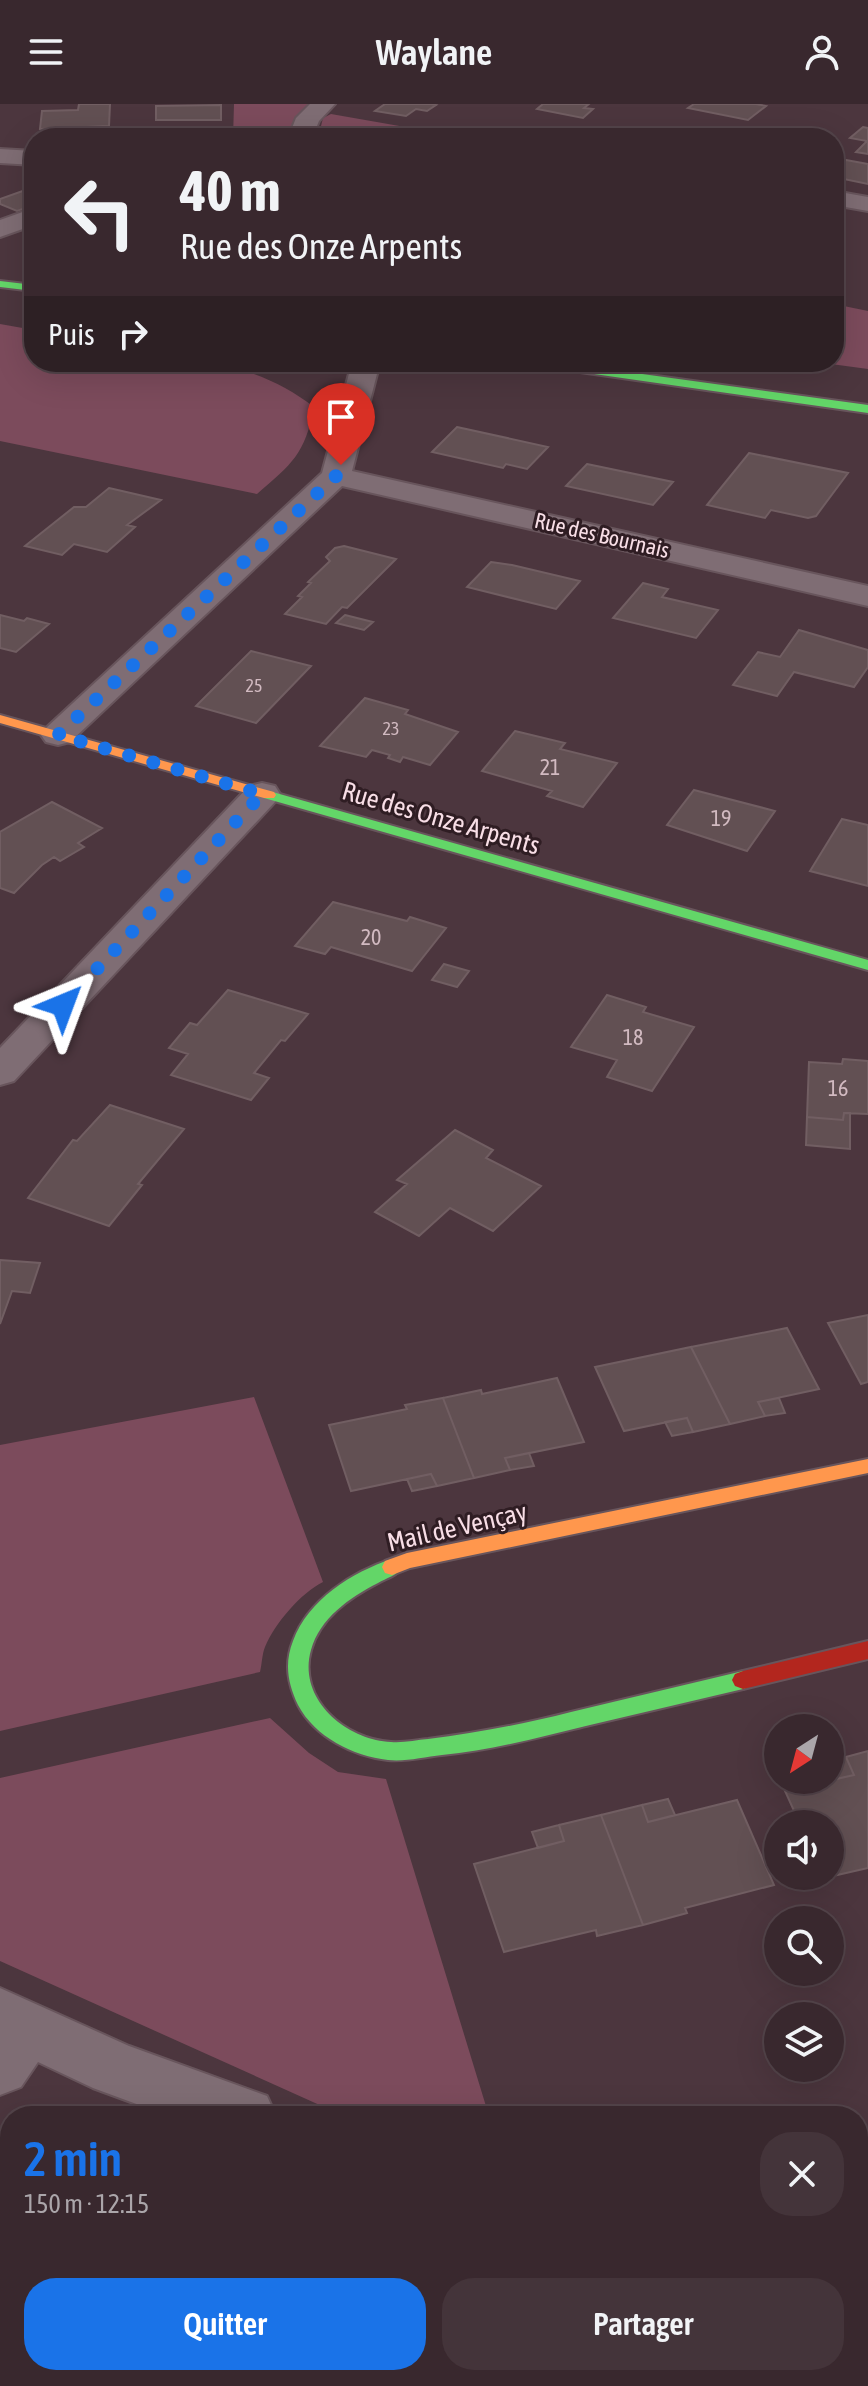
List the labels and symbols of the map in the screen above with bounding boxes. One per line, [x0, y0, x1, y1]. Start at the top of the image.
pin [307, 383, 375, 465]
street label: Rue des Bournais [532, 507, 672, 563]
house number: 25 [246, 675, 262, 696]
house number: 23 [383, 718, 399, 739]
house number: 21 [540, 754, 560, 780]
street label: Rue des Onze Arpents [339, 775, 543, 861]
house number: 19 [711, 805, 731, 831]
house number: 20 [361, 924, 381, 950]
position arrow [21, 963, 105, 1047]
house number: 18 [623, 1024, 643, 1050]
house number: 16 [828, 1075, 848, 1101]
street label: Mail de Vençay [384, 1496, 530, 1558]
north arrow [764, 1714, 844, 1794]

